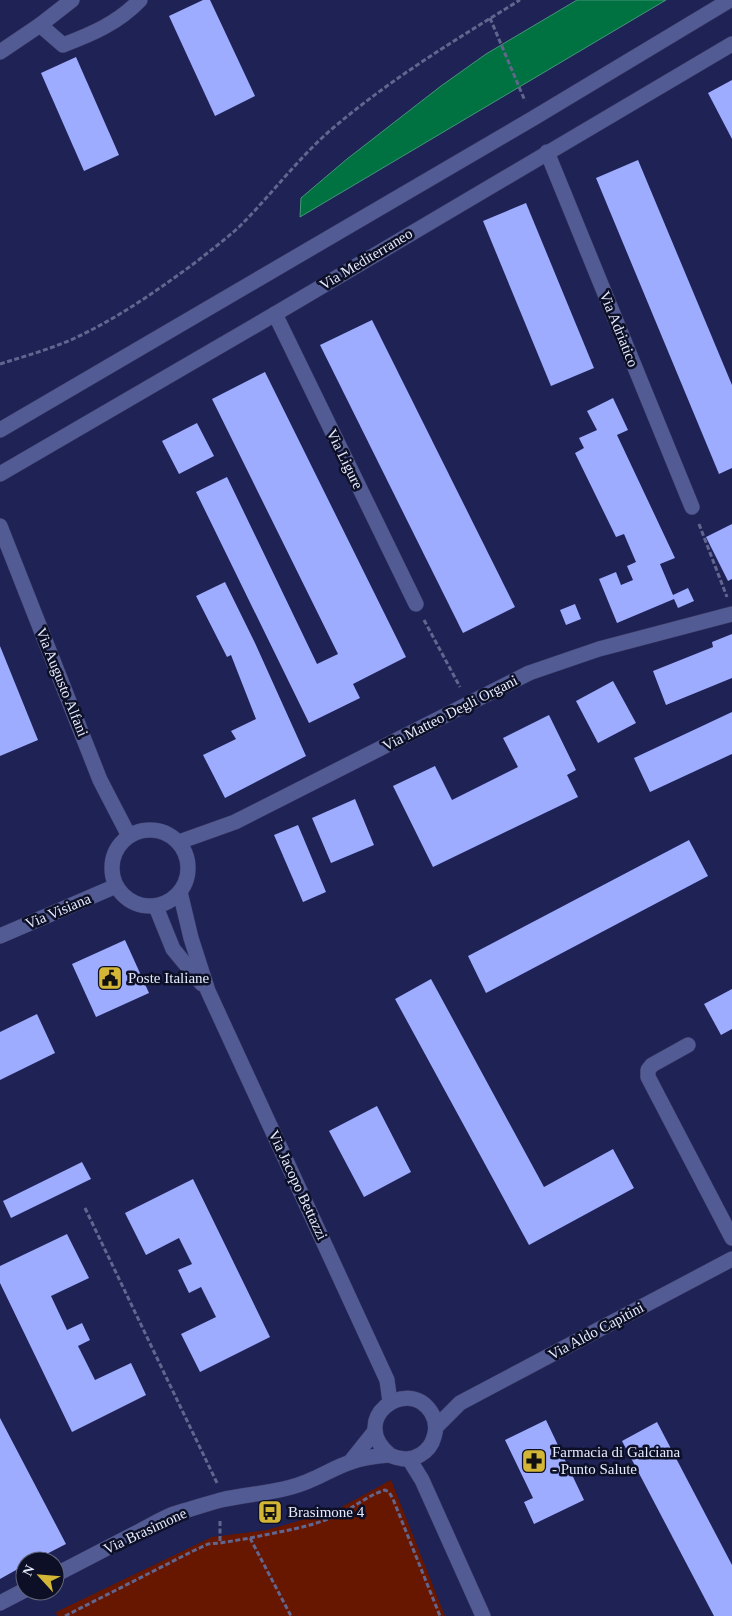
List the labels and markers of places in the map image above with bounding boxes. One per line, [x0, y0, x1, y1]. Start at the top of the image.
public building icon: Poste Italiane [97, 965, 123, 991]
place label: Poste Italiane [128, 970, 210, 986]
place label: Farmacia di Galciana - Punto Salute [552, 1444, 681, 1477]
pharmacy icon: Farmacia di Galciana - Punto Salute [521, 1448, 547, 1474]
bus stop icon: Brasimone 4 [257, 1499, 283, 1525]
place label: Brasimone 4 [288, 1504, 365, 1520]

